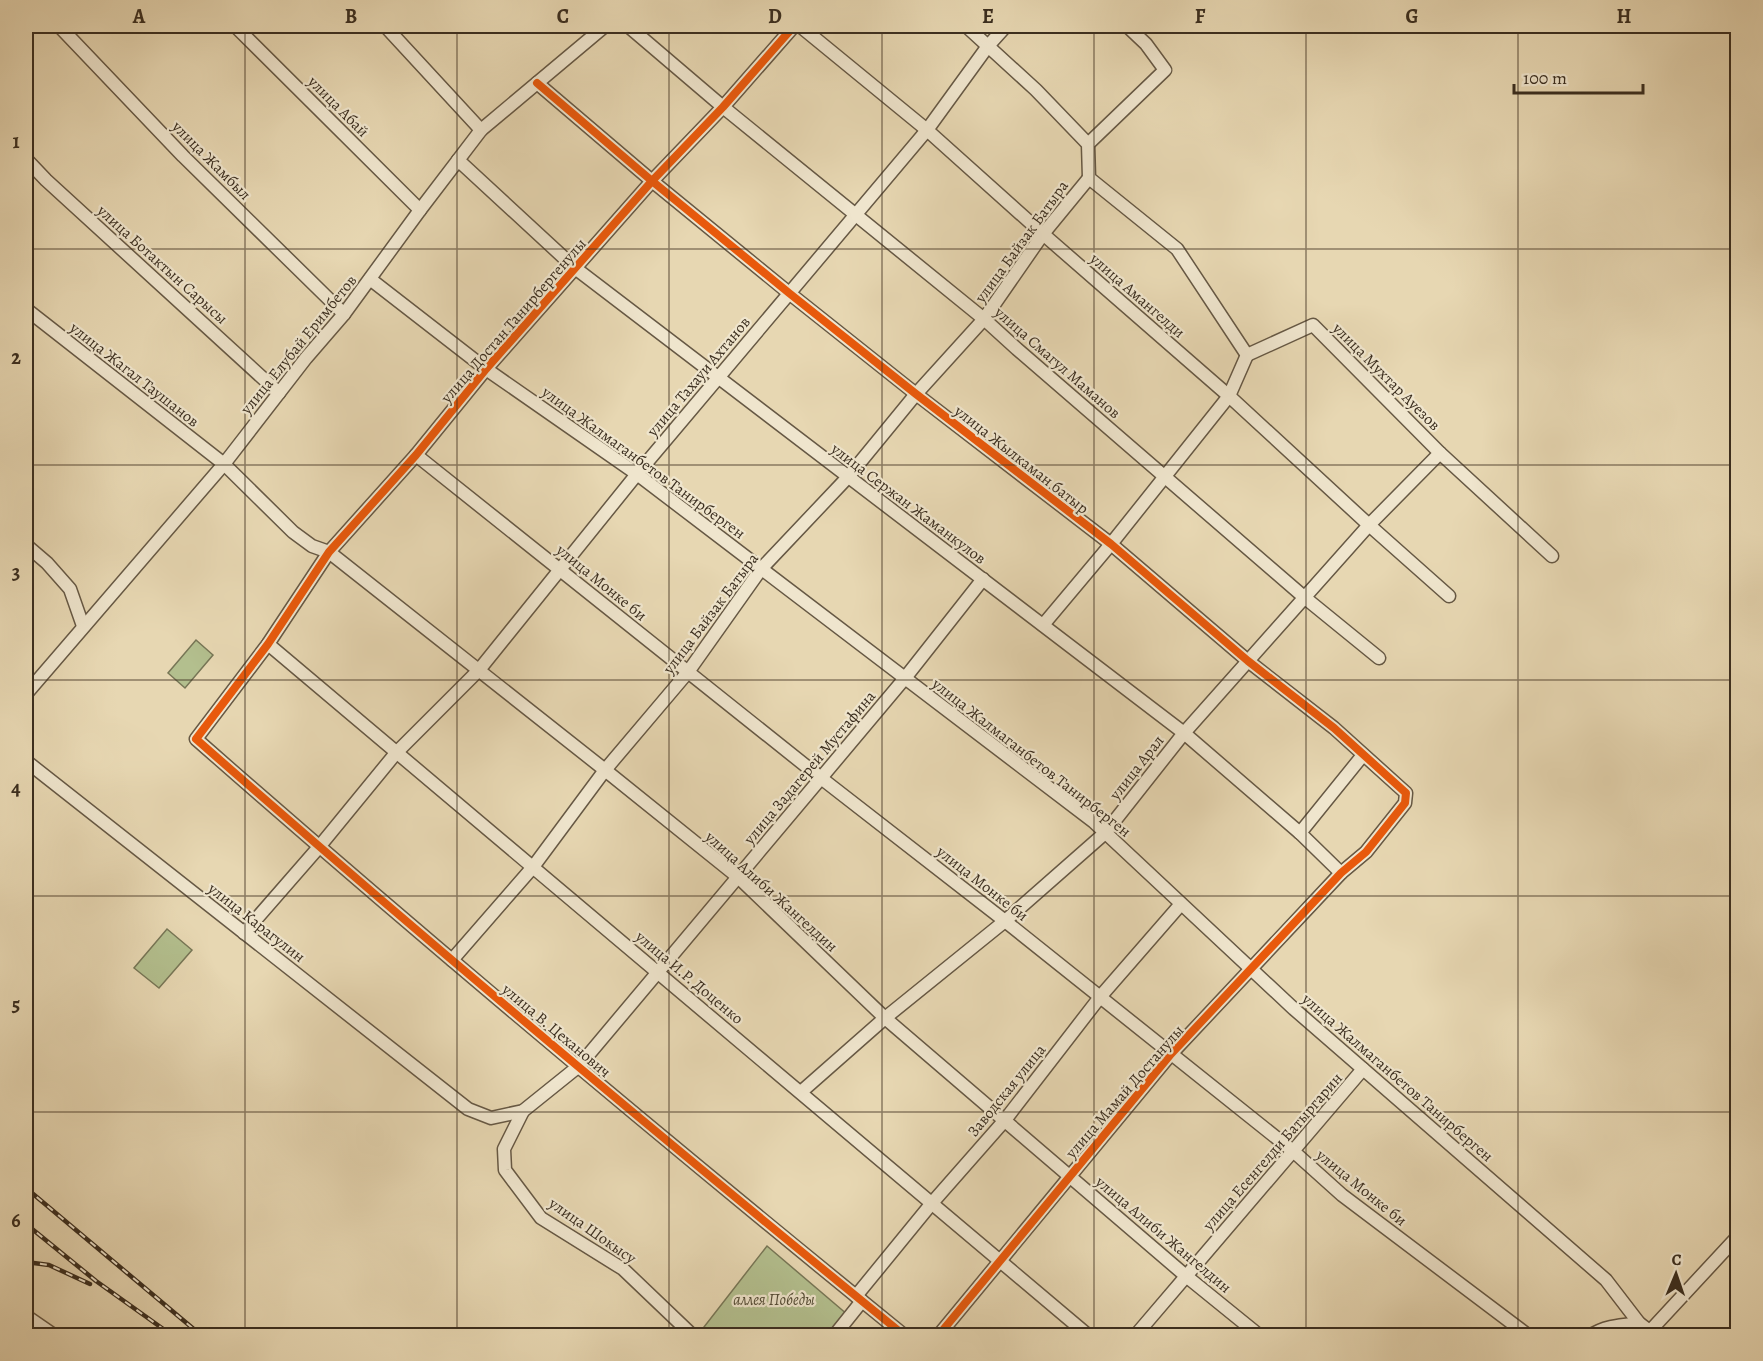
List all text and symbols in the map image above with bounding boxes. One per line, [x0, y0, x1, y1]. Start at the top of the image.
text: A [132, 3, 146, 30]
text: B [345, 3, 357, 30]
text: C [557, 3, 569, 30]
text: D [768, 3, 782, 30]
text: E [982, 3, 994, 30]
text: F [1195, 3, 1206, 30]
text: G [1405, 3, 1419, 30]
text: H [1617, 3, 1632, 30]
scale bar [1514, 57, 1643, 95]
text: 100 m [1523, 66, 1567, 90]
street label: улица Абай [302, 71, 374, 142]
street label: улица Жамбыл [166, 116, 256, 205]
text: 1 [12, 128, 20, 155]
street label: улица Байзак Батыра [969, 175, 1074, 308]
street label: улица Ботактын Сарысы [92, 199, 232, 329]
street label: улица Достан Танирбергенулы [435, 233, 592, 409]
street label: улица Амангелди [1084, 248, 1190, 343]
street label: улица Елубай Еримбетов [235, 270, 362, 420]
street label: улица Смагул Маманов [989, 301, 1125, 424]
street label: улица Тахауи Ахтанов [641, 312, 756, 442]
street label: улица Жагал Таушанов [64, 317, 204, 432]
street label: улица Мухтар Ауезов [1327, 317, 1445, 436]
text: 2 [11, 344, 21, 371]
street label: улица Жалмаганбетов Танирберген [536, 381, 750, 544]
street label: улица Жылкаман батыр [949, 400, 1093, 519]
street label: улица Сержан Жаманкулов [825, 438, 991, 569]
street label: улица Монке би [551, 539, 651, 626]
street label: улица Байзак Батыра [657, 548, 764, 680]
text: 3 [12, 559, 20, 586]
street label: улица Жалмаганбетов Танирберген [927, 673, 1135, 842]
street label: улица Задагерей Мустафина [738, 686, 881, 850]
street label: улица Арал [1104, 731, 1169, 805]
text: 4 [11, 775, 21, 802]
street label: улица Алиби Жангелдин [700, 826, 842, 957]
street label: улица Монке би [931, 840, 1033, 927]
street label: улица Карагулин [202, 877, 310, 968]
street label: улица И.Р. Доценко [630, 925, 748, 1030]
street label: улица В. Цеханович [496, 978, 616, 1083]
street label: улица Жалмаганбетов Танирберген [1296, 988, 1498, 1167]
text: 5 [12, 991, 20, 1018]
street label: улица Мамай Достанулы [1060, 1020, 1189, 1164]
street label: Заводская улица [963, 1039, 1051, 1142]
street label: улица Есенгелди Батыргарин [1197, 1068, 1348, 1236]
street label: улица Монке би [1311, 1144, 1411, 1231]
street label: улица Алиби Жангелдин [1090, 1171, 1236, 1298]
street label: улица Шокысу [544, 1192, 641, 1270]
text: 6 [11, 1207, 21, 1234]
north arrow [1646, 1244, 1706, 1304]
text: С [1671, 1249, 1682, 1271]
park label: аллея Победы [733, 1289, 815, 1311]

